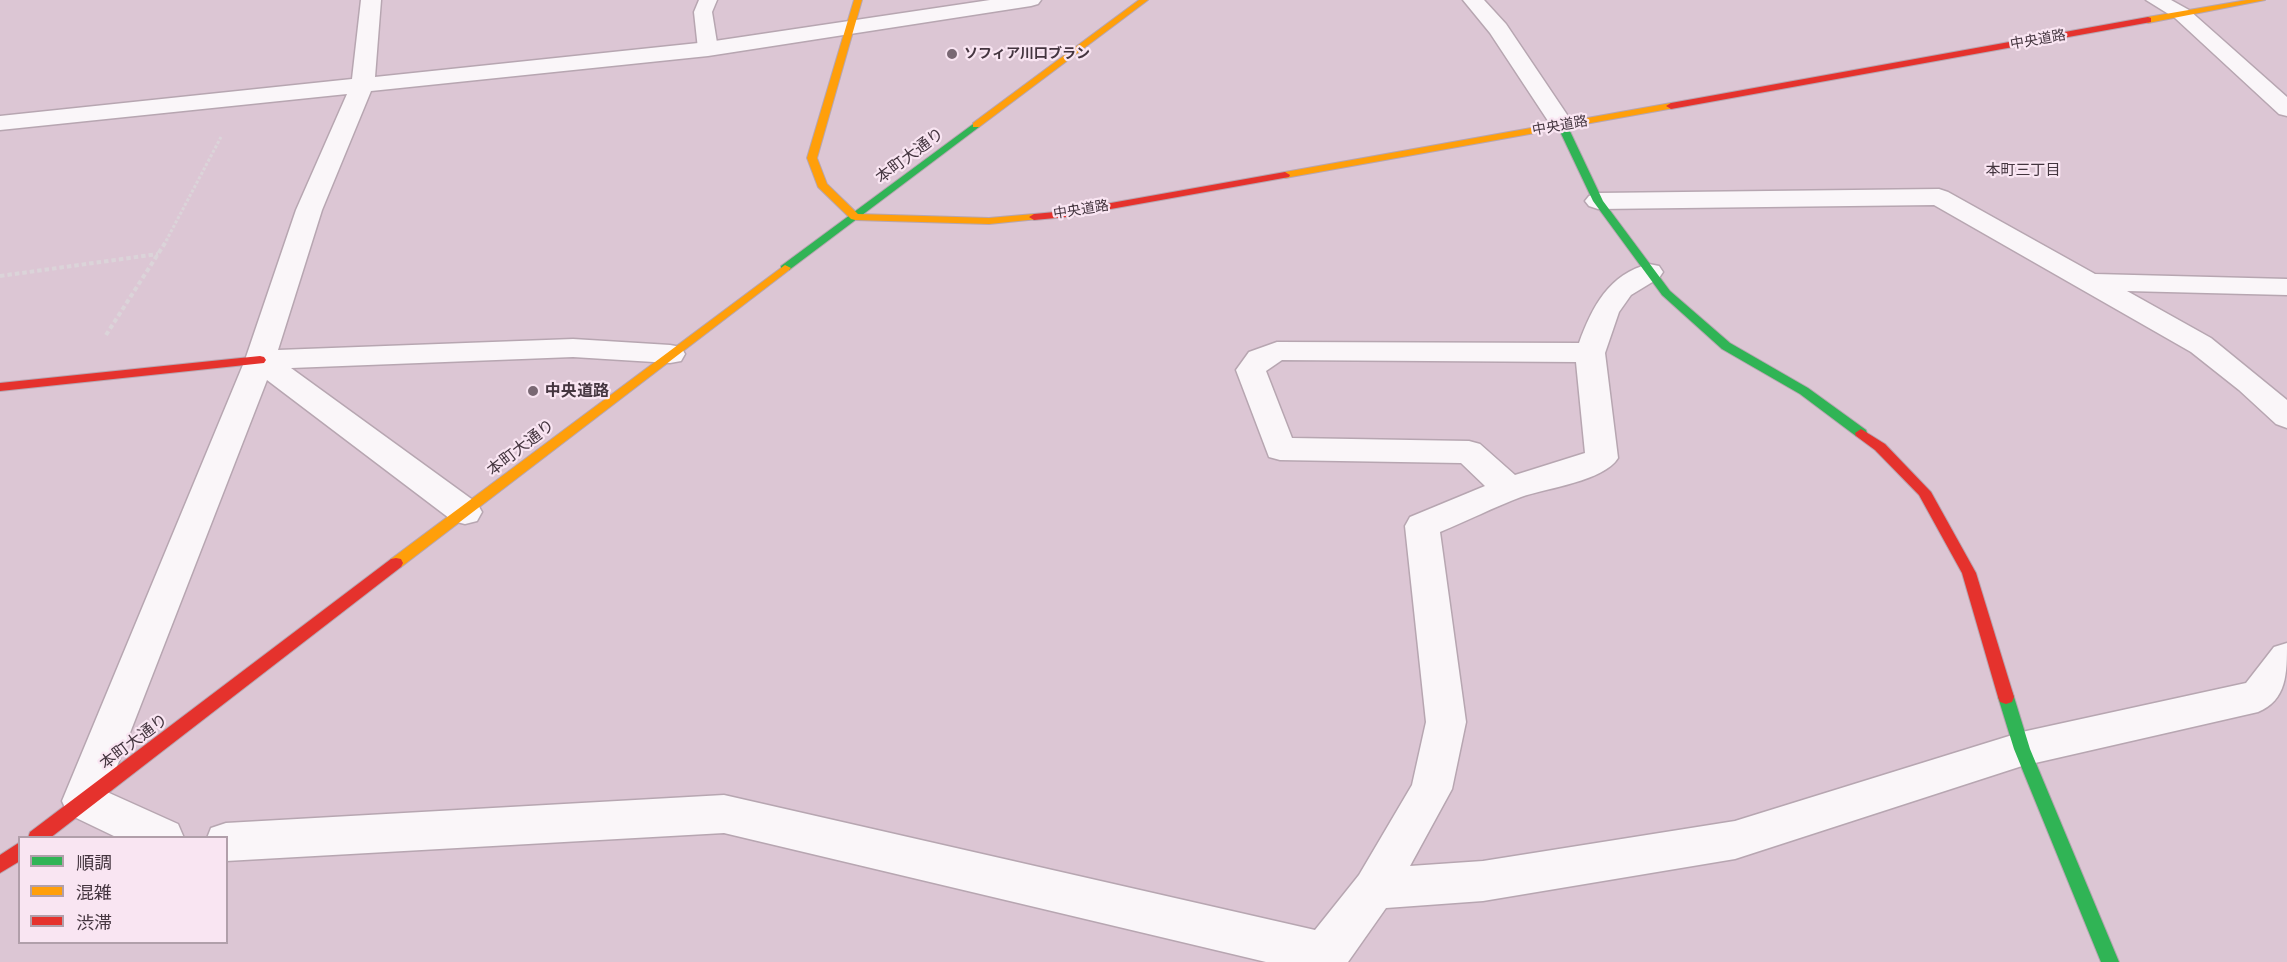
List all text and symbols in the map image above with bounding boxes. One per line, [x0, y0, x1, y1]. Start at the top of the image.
street label: 中央道路 [2009, 27, 2067, 53]
place label: ソフィア川口ブラン [964, 46, 1090, 62]
marker: ソフィア川口ブラン [945, 47, 959, 61]
street label: 中央道路 [1531, 113, 1589, 139]
street label: 本町大通り [872, 124, 948, 188]
district label: 本町三丁目 [1986, 162, 2060, 180]
street label: 中央道路 [1052, 197, 1110, 223]
place label: 中央道路 [545, 381, 609, 401]
marker: 中央道路 [526, 384, 540, 398]
street label: 本町大通り [484, 416, 558, 480]
street label: 本町大通り [96, 710, 172, 774]
legend [18, 836, 228, 944]
text: 順調 [76, 851, 112, 874]
text: 混雑 [76, 881, 112, 904]
text: 渋滞 [76, 911, 112, 934]

